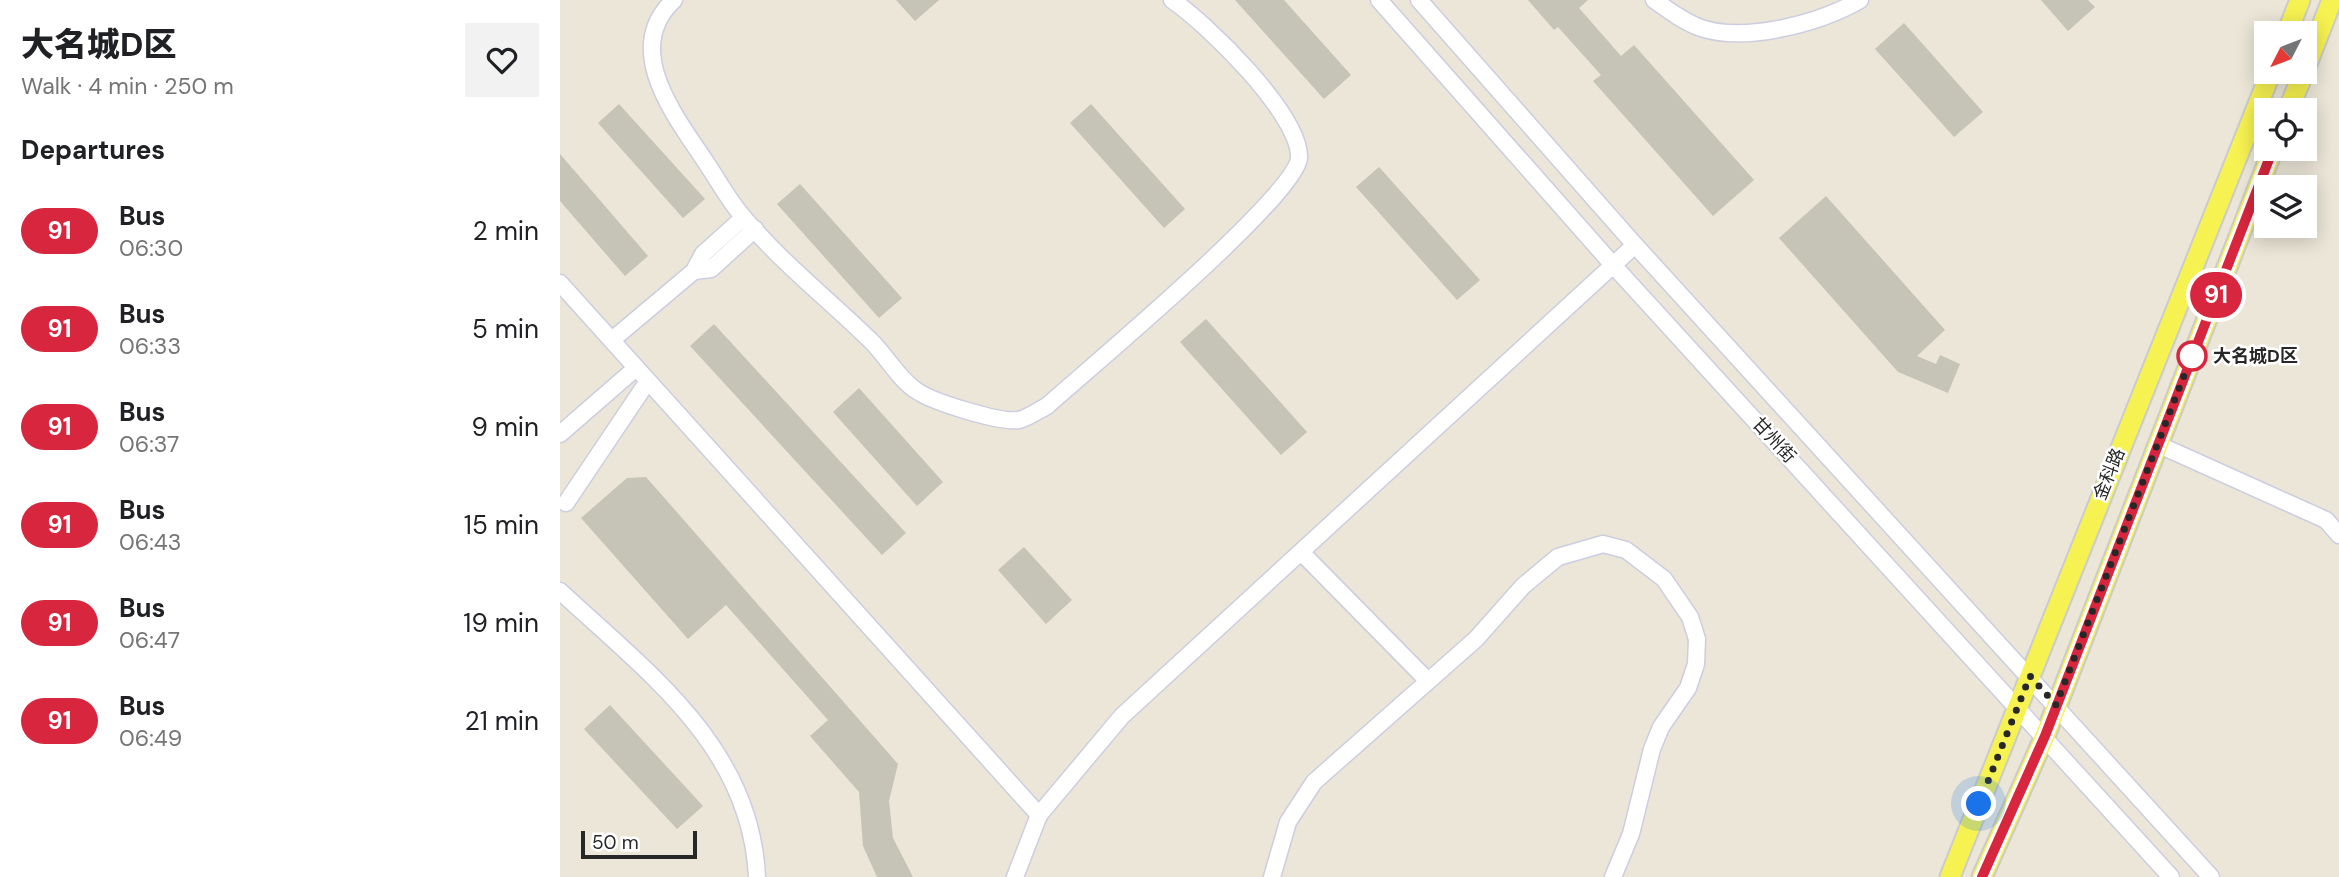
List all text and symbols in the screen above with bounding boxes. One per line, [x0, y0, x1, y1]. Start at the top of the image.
north arrow [2254, 21, 2317, 84]
map controls [2254, 21, 2317, 238]
text: 大名城D区 [21, 23, 176, 66]
button: heart [465, 23, 539, 97]
text: Walk · 4 min · 250 m [21, 71, 234, 101]
button: locate [2254, 98, 2317, 161]
text: Departures [21, 133, 165, 167]
button: layers [2254, 175, 2317, 238]
text: Bus [119, 199, 165, 233]
text: 2 min [473, 214, 539, 248]
text: 91 [48, 215, 71, 246]
text: 06:30 [119, 233, 183, 263]
line badge: 91 [2184, 272, 2248, 318]
text: 91 [2204, 279, 2228, 310]
text: Bus [119, 297, 165, 331]
text: 5 min [472, 312, 539, 346]
text: 91 [48, 313, 71, 344]
text: 06:33 [119, 331, 181, 361]
marker: 大名城D区 [2177, 341, 2207, 371]
place label: 大名城D区 [2213, 344, 2298, 368]
text: Bus [119, 395, 165, 429]
text: 9 min [471, 410, 539, 444]
text: 91 [48, 411, 71, 442]
street label: 甘州街 [1747, 412, 1801, 468]
text: 06:37 [119, 429, 179, 459]
street label: 金科路 [2088, 444, 2130, 504]
text: Bus [119, 493, 165, 527]
text: 15 min [464, 508, 539, 542]
text: 91 [48, 509, 71, 540]
text: 06:43 [119, 527, 181, 557]
text: Bus [119, 591, 165, 625]
text: 19 min [463, 606, 539, 640]
text: 91 [48, 607, 71, 638]
text: 06:47 [119, 625, 180, 655]
text: Bus [119, 689, 165, 723]
text: 21 min [465, 704, 539, 738]
text: 91 [48, 705, 71, 736]
text: 06:49 [119, 723, 182, 753]
your location [1961, 786, 1996, 821]
scale bar [581, 828, 696, 860]
text: 50 m [592, 830, 639, 855]

